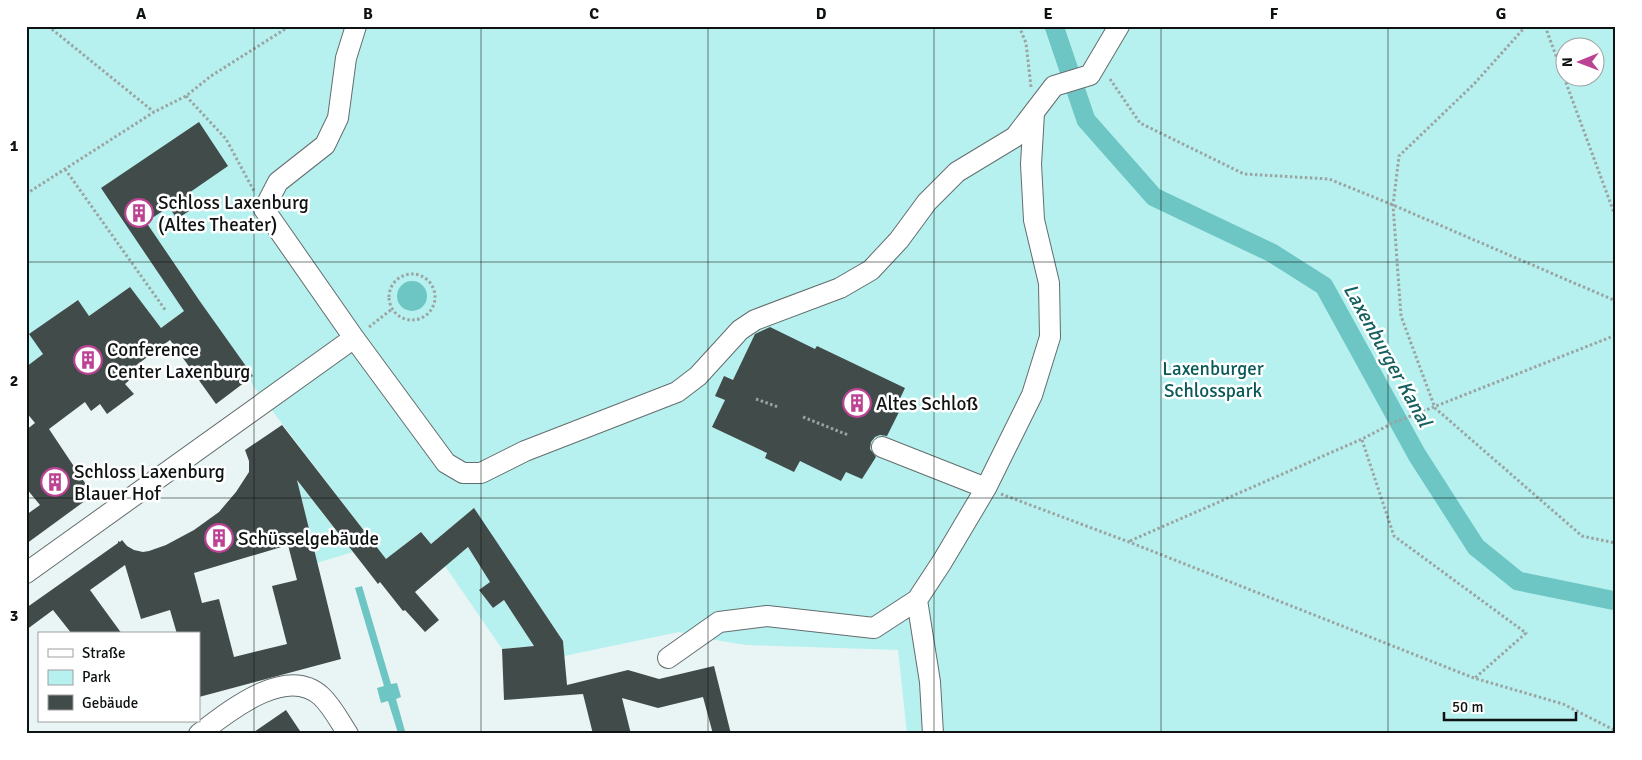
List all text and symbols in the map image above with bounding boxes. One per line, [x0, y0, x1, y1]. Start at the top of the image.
text: A [136, 4, 147, 24]
text: B [363, 4, 373, 24]
text: C [589, 4, 599, 24]
text: D [816, 4, 827, 24]
text: E [1043, 4, 1053, 24]
text: F [1270, 4, 1279, 24]
text: G [1496, 4, 1506, 24]
north arrow [1554, 38, 1604, 88]
text: N [1559, 57, 1576, 67]
text: 1 [10, 136, 19, 156]
place label: Schloss Laxenburg (Altes Theater) [158, 191, 309, 237]
building icon: Schloss Laxenburg (Altes Theater) [124, 198, 154, 228]
water label: Laxenburger Kanal [1338, 279, 1438, 433]
place label: Conference Center Laxenburg [107, 338, 250, 384]
building icon: Conference Center Laxenburg [73, 345, 103, 375]
park label: Laxenburger Schlosspark [1162, 357, 1264, 403]
text: 2 [10, 371, 18, 391]
building icon: Altes Schloß [842, 388, 872, 418]
place label: Altes Schloß [876, 392, 978, 416]
place label: Schloss Laxenburg Blauer Hof [74, 460, 225, 506]
building icon: Schloss Laxenburg Blauer Hof [40, 467, 70, 497]
building icon: Schüsselgebäude [204, 523, 234, 553]
place label: Schüsselgebäude [238, 527, 379, 551]
text: 3 [10, 606, 18, 626]
legend [38, 632, 200, 722]
text: Straße [82, 644, 126, 662]
text: Park [82, 668, 111, 686]
scale bar [1444, 690, 1577, 722]
text: Gebäude [82, 694, 138, 712]
text: 50 m [1452, 698, 1483, 716]

